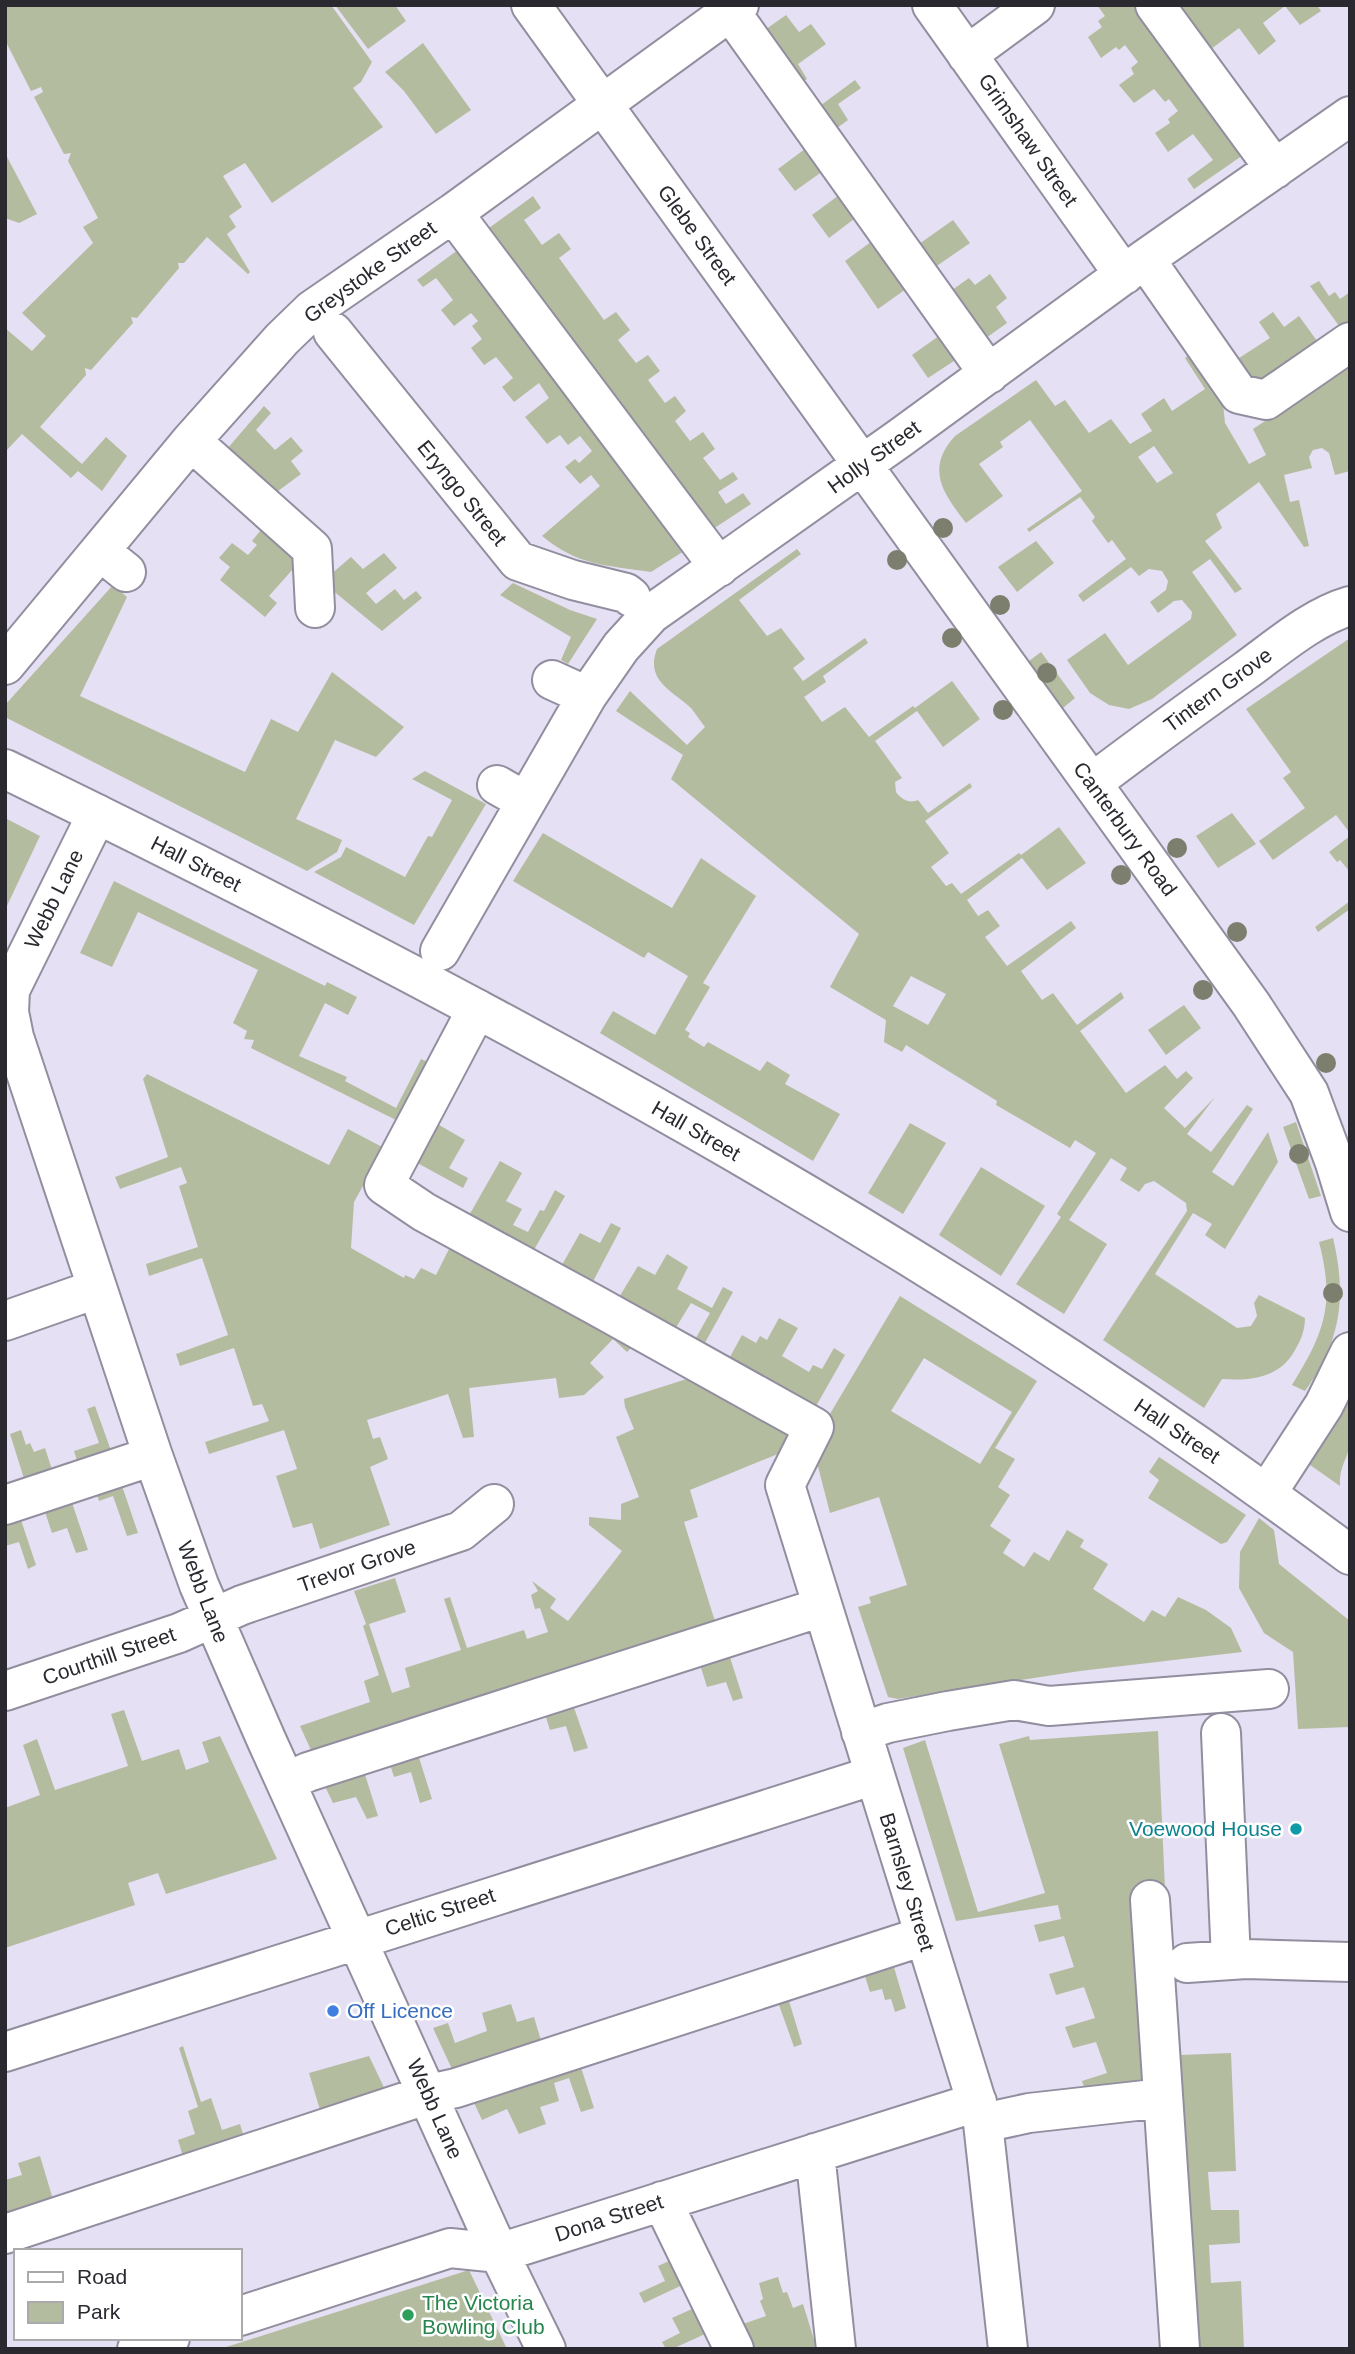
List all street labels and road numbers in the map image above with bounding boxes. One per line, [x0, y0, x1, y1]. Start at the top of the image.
street label: Grimshaw Street [974, 69, 1083, 210]
street label: Glebe Street [653, 180, 741, 289]
street label: Greystoke Street [299, 216, 440, 327]
street label: Holly Street [823, 415, 925, 498]
street label: Eryngo Street [413, 436, 512, 550]
street label: Tintern Grove [1159, 643, 1276, 736]
street label: Canterbury Road [1069, 757, 1182, 900]
street label: Hall Street [147, 831, 245, 896]
street label: Webb Lane [20, 846, 87, 952]
street label: Hall Street [648, 1096, 745, 1165]
street label: Hall Street [1130, 1394, 1224, 1468]
street label: Trevor Grove [295, 1535, 419, 1596]
street label: Webb Lane [174, 1538, 233, 1646]
street label: Courthill Street [39, 1622, 178, 1689]
street label: Barnsley Street [875, 1810, 940, 1954]
street label: Celtic Street [382, 1883, 498, 1940]
street label: Webb Lane [403, 2055, 468, 2162]
street label: Dona Street [552, 2189, 666, 2246]

